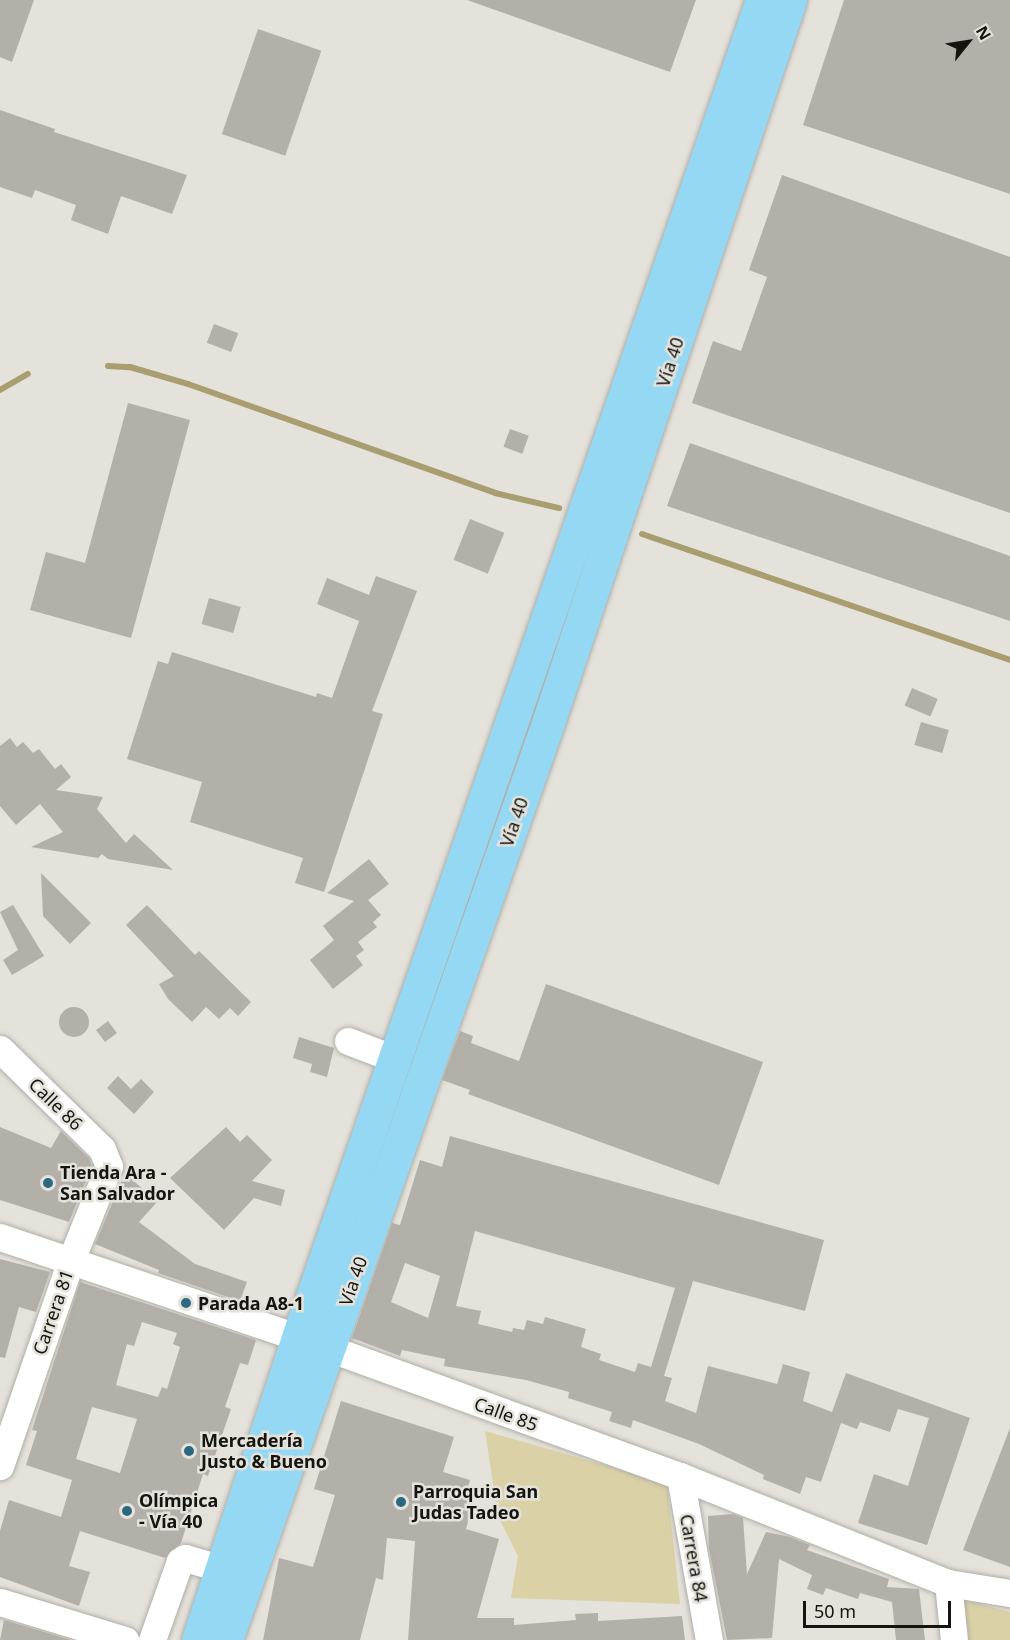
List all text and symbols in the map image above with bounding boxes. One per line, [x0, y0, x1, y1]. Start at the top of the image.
north arrow [938, 12, 998, 72]
text: N [971, 22, 996, 44]
street label: Vía 40 [652, 334, 688, 390]
street label: Vía 40 [496, 794, 532, 850]
street label: Calle 86 [25, 1073, 87, 1135]
place label: Tienda Ara - San Salvador [60, 1162, 175, 1204]
marker: Tienda Ara - San Salvador [41, 1176, 55, 1190]
street label: Vía 40 [335, 1253, 371, 1309]
street label: Carrera 81 [28, 1267, 78, 1357]
place label: Parada A8-1 [198, 1292, 304, 1314]
marker: Parada A8-1 [179, 1296, 193, 1310]
street label: Calle 85 [471, 1393, 541, 1435]
place label: Mercadería Justo & Bueno [201, 1430, 327, 1472]
marker: Mercadería Justo & Bueno [182, 1444, 196, 1458]
place label: Parroquia San Judas Tadeo [413, 1481, 538, 1524]
place label: Olímpica - Vía 40 [139, 1490, 218, 1532]
marker: Parroquia San Judas Tadeo [394, 1495, 408, 1509]
marker: Olímpica - Vía 40 [120, 1504, 134, 1518]
street label: Carrera 84 [676, 1513, 712, 1603]
scale bar [806, 1589, 954, 1627]
text: 50 m [814, 1599, 856, 1623]

